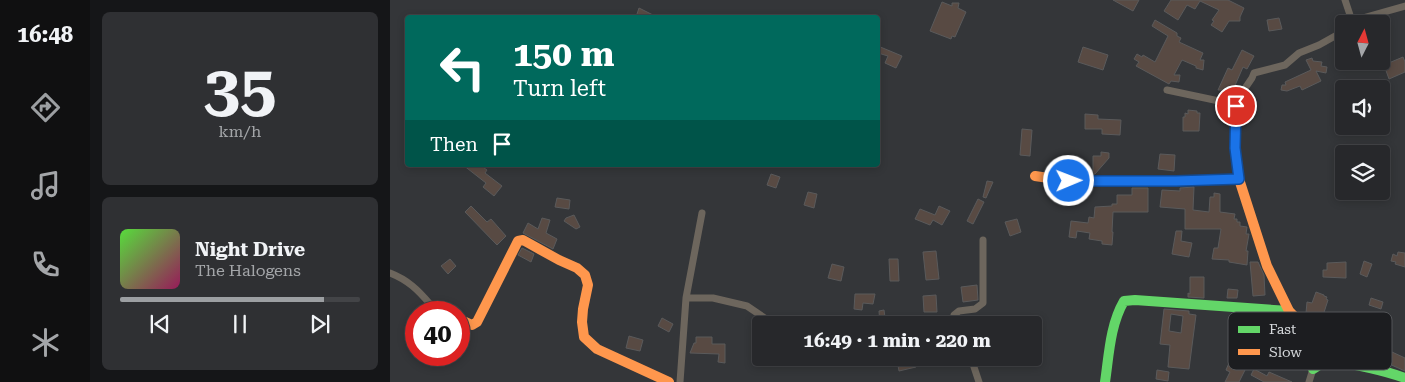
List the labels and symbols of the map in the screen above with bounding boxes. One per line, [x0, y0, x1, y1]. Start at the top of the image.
north arrow [1335, 15, 1390, 70]
pin [1215, 85, 1257, 127]
position arrow [1042, 154, 1094, 206]
speed limit sign: 40 [405, 301, 470, 366]
legend [1228, 312, 1392, 370]
text: Fast [1269, 321, 1296, 337]
text: Slow [1269, 344, 1302, 360]

